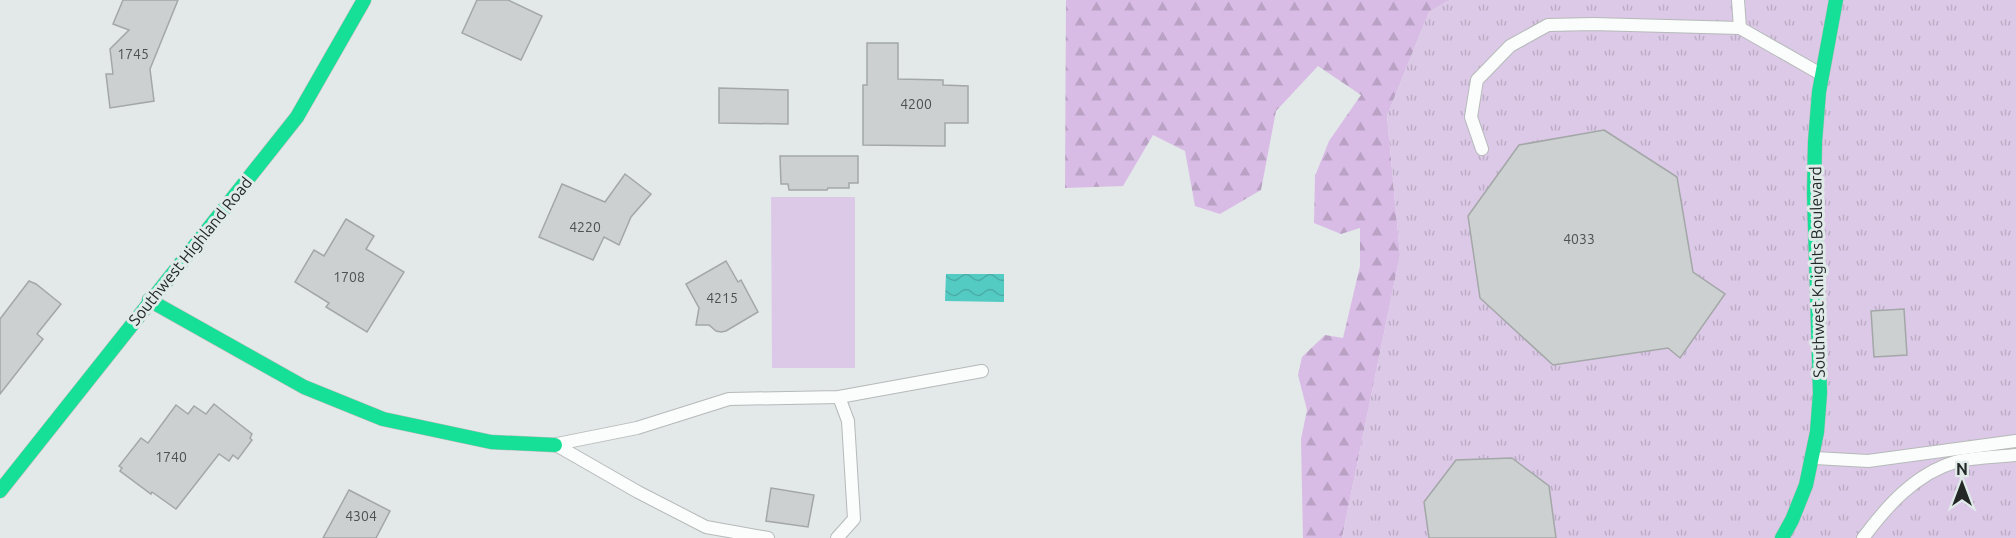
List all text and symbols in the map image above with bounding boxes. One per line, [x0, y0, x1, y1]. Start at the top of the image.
house number: 1745 [117, 46, 149, 62]
house number: 4200 [900, 96, 932, 112]
street label: Southwest Knights Boulevard [1806, 166, 1828, 378]
street label: Southwest Highland Road [125, 173, 255, 329]
house number: 4220 [569, 219, 601, 235]
house number: 4033 [1563, 231, 1595, 247]
house number: 1708 [333, 269, 365, 285]
house number: 4215 [706, 290, 738, 306]
house number: 1740 [155, 449, 187, 465]
north arrow [1932, 454, 1992, 514]
text: N [1956, 460, 1968, 478]
house number: 4304 [345, 508, 377, 524]

